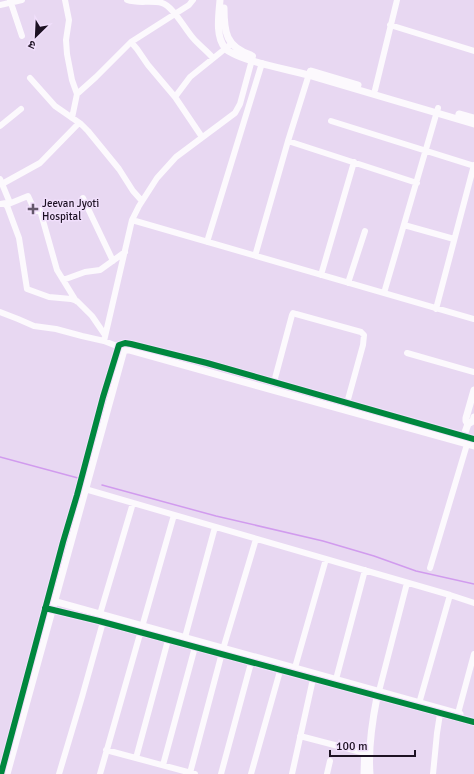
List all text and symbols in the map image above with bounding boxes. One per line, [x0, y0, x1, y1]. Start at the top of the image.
north arrow [16, 16, 56, 56]
text: उ [26, 37, 38, 52]
place label: Jeevan Jyoti Hospital [42, 197, 99, 223]
marker: Jeevan Jyoti Hospital [27, 203, 39, 215]
scale bar [330, 732, 415, 758]
text: 100 m [336, 739, 368, 754]

